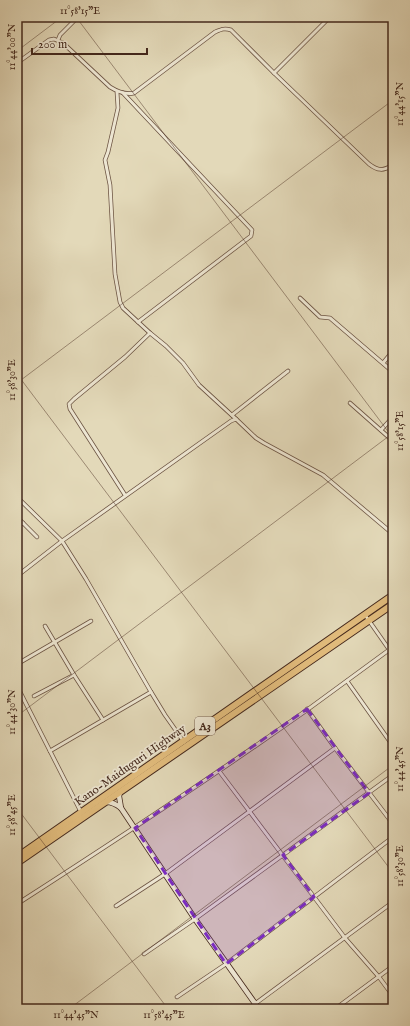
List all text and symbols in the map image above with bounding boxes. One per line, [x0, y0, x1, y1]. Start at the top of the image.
text: 11°58'15"E [60, 5, 100, 18]
text: 11°44'00"N [6, 23, 19, 70]
scale bar [32, 30, 147, 56]
text: 200 m [38, 37, 67, 52]
text: 11°44'15"N [394, 82, 407, 126]
text: 11°58'30"E [6, 359, 19, 401]
text: 11°58'15"E [394, 411, 407, 451]
text: 11°44'30"N [6, 689, 19, 735]
road number: A3 [195, 717, 215, 735]
street label: Kano-Maiduguri Highway [72, 721, 189, 810]
text: 11°44'45"N [394, 746, 407, 792]
text: 11°58'45"E [6, 794, 19, 836]
text: 11°58'30"E [394, 845, 407, 887]
text: 11°44'45"N [53, 1009, 99, 1022]
text: 11°58'45"E [143, 1009, 185, 1022]

